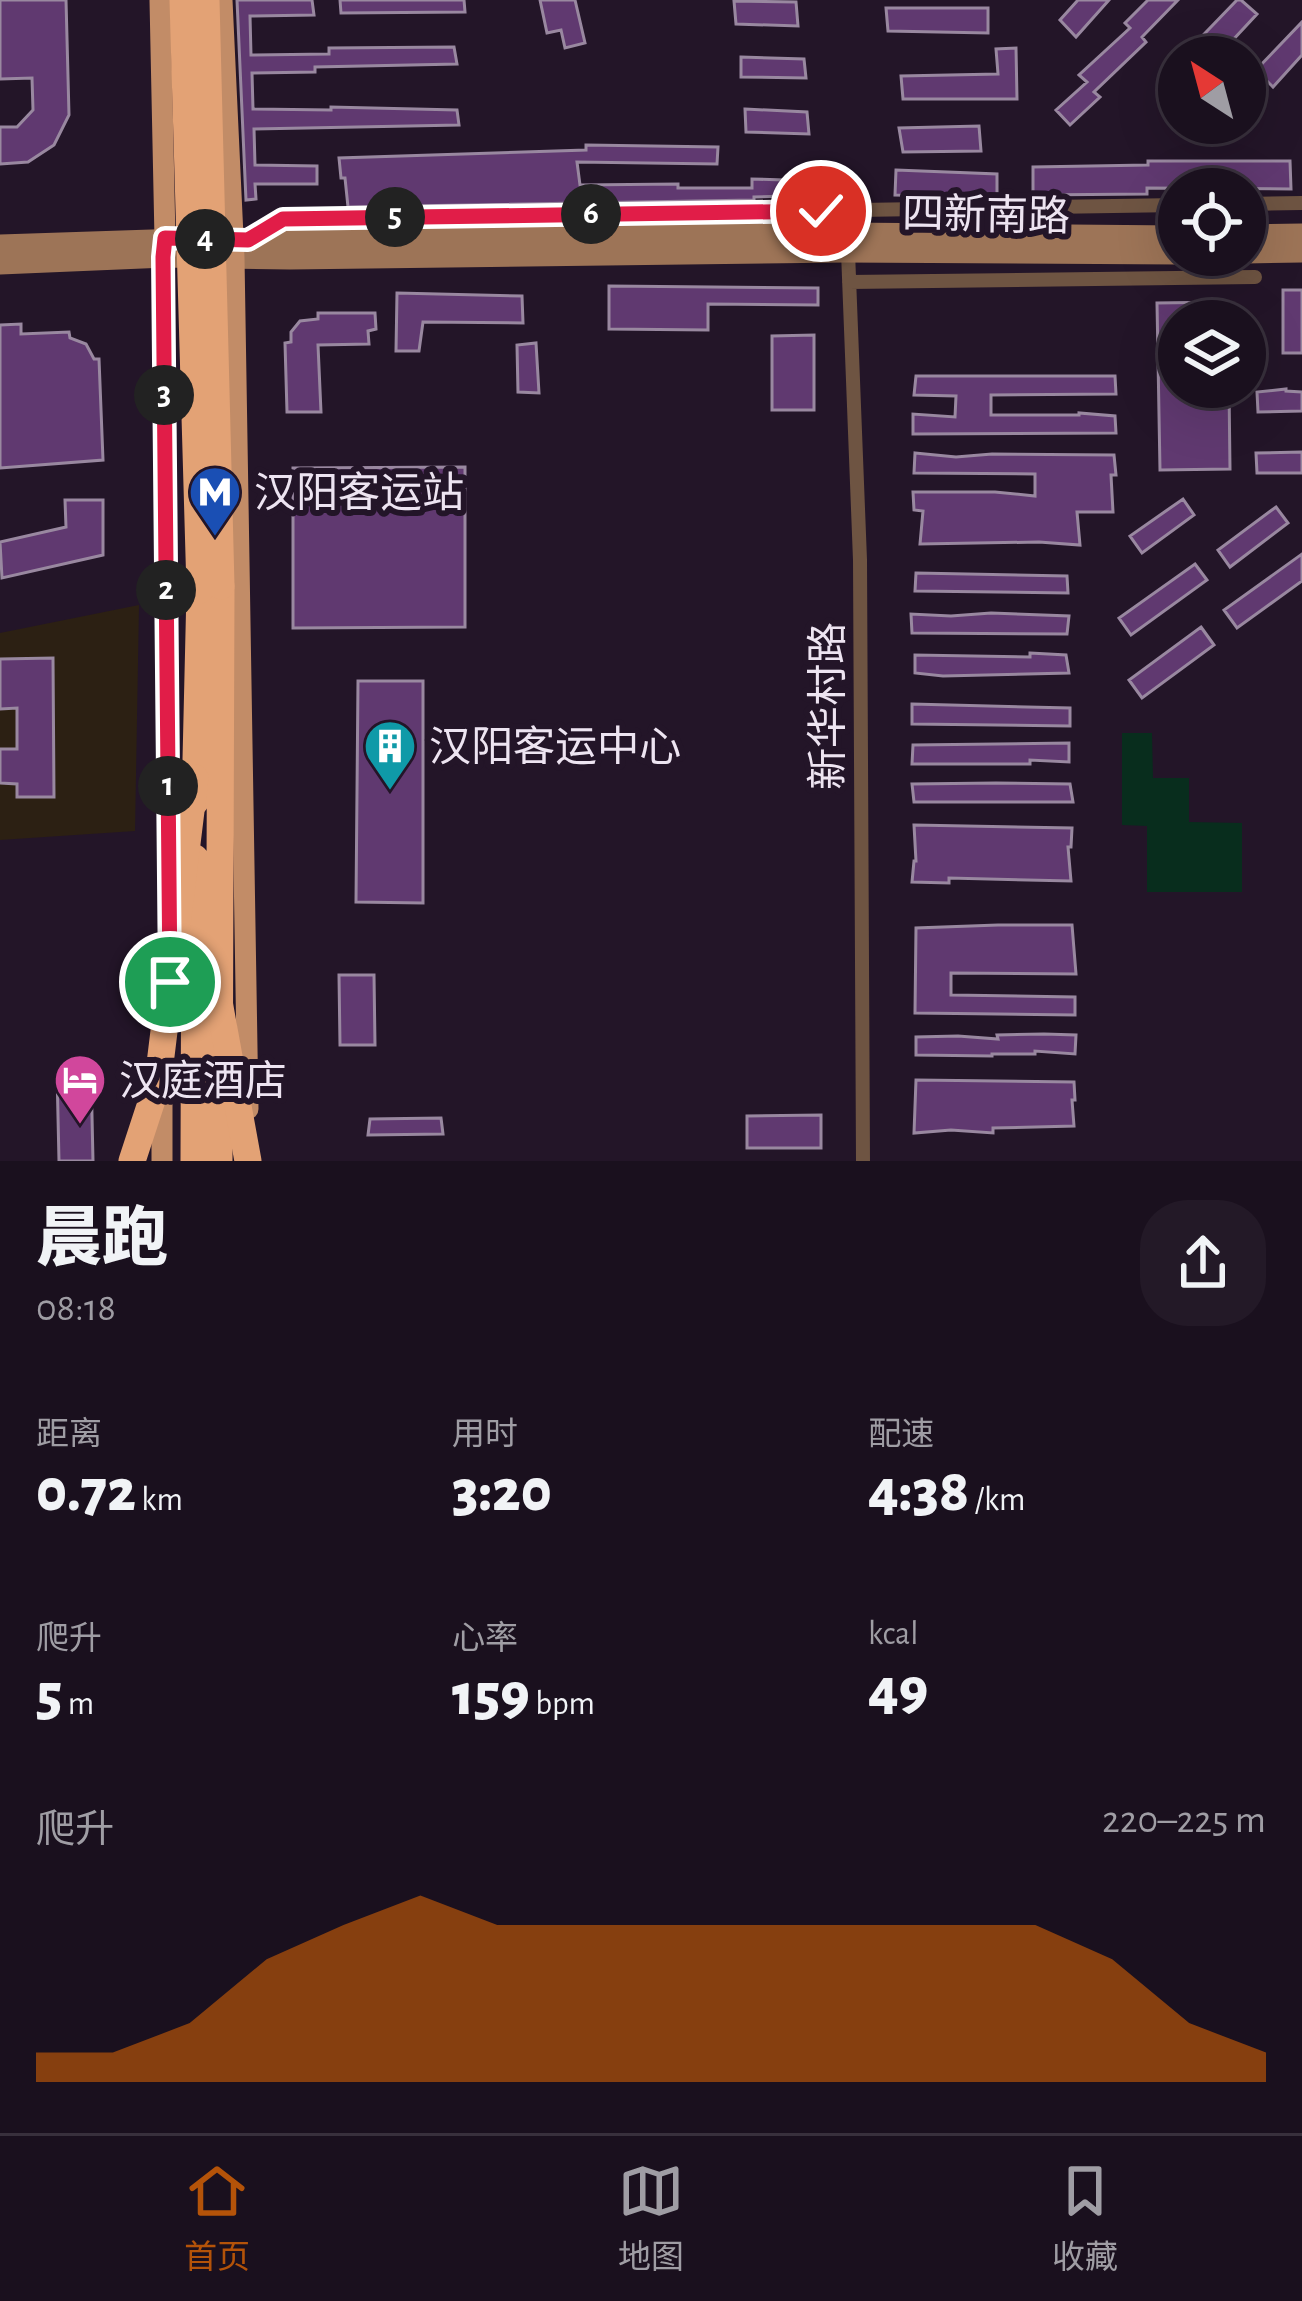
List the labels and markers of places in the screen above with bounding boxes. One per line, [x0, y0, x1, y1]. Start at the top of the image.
pin [770, 160, 872, 262]
pin: 6 [561, 184, 621, 244]
pin: 5 [365, 187, 425, 247]
pin: 4 [175, 209, 235, 269]
pin: 3 [134, 365, 194, 425]
metro station icon: 汉阳客运站 [187, 464, 243, 538]
place label: 汉阳客运站 [254, 471, 464, 515]
pin: 2 [136, 560, 196, 620]
building icon: 汉阳客运中心 [362, 718, 418, 792]
place label: 汉阳客运中心 [429, 725, 681, 769]
pin: 1 [138, 756, 198, 816]
pin [119, 931, 221, 1033]
hotel icon: 汉庭酒店 [52, 1052, 108, 1126]
place label: 汉庭酒店 [119, 1059, 287, 1103]

